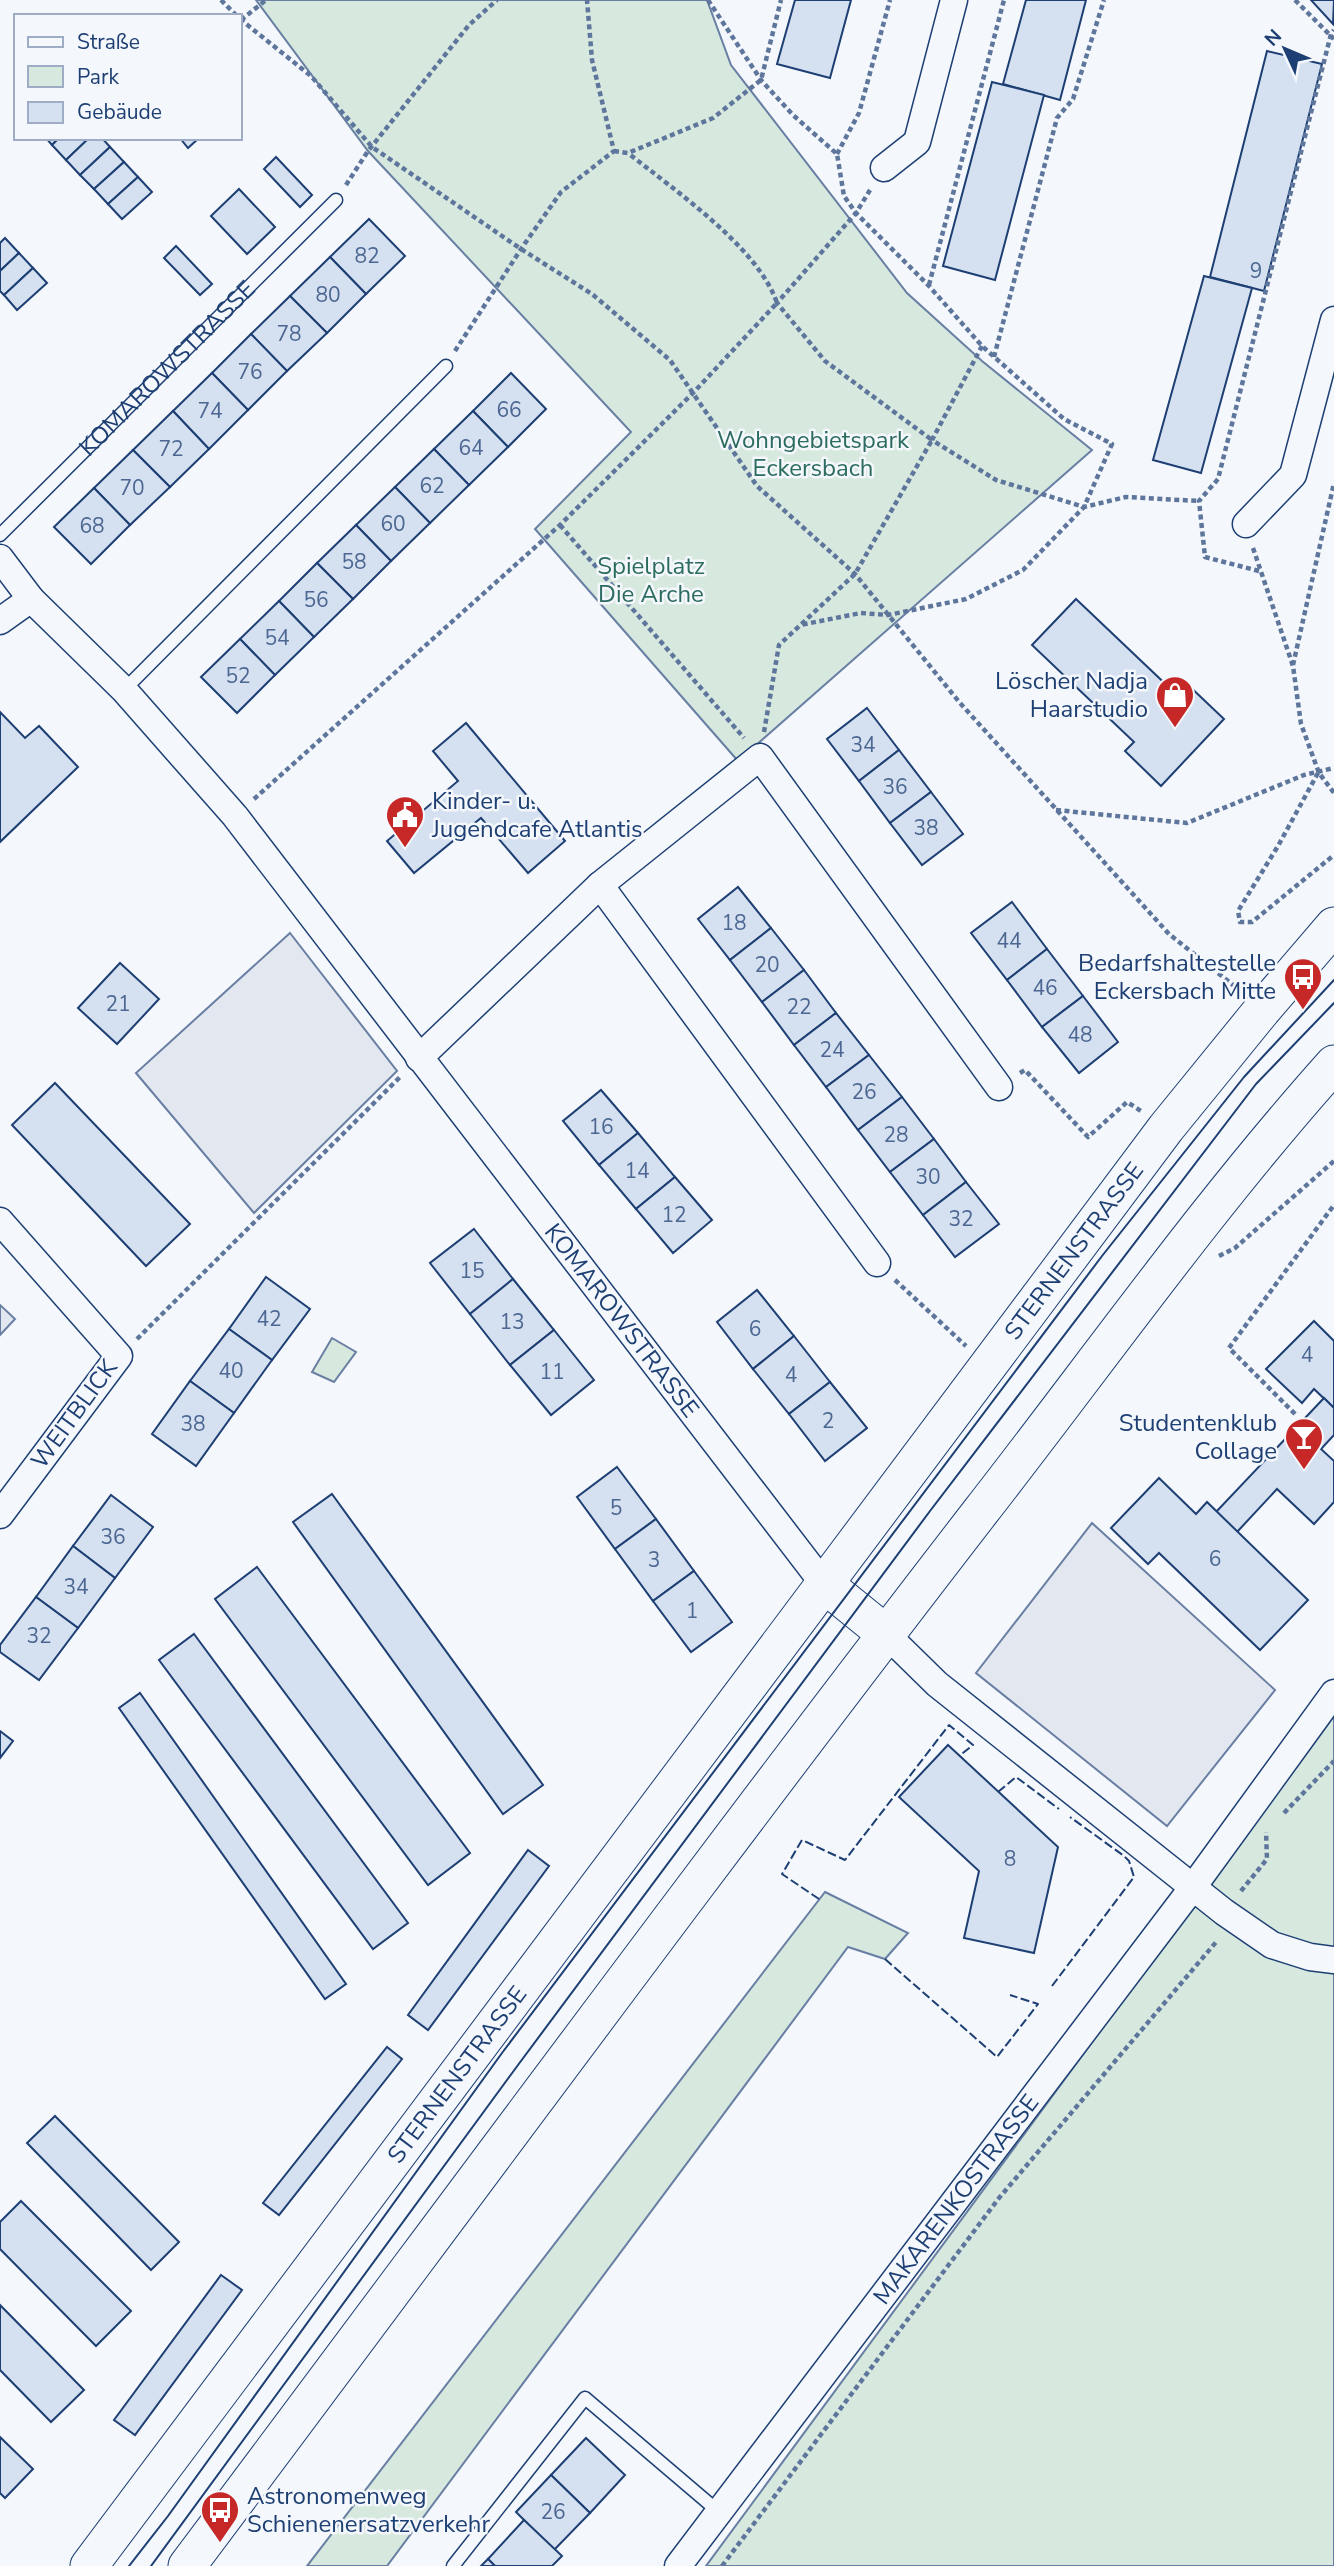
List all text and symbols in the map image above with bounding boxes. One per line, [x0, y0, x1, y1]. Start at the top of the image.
legend [14, 14, 242, 140]
north arrow [1250, 14, 1320, 84]
text: N [1259, 24, 1288, 52]
text: Straße [77, 28, 140, 56]
text: Park [77, 63, 119, 91]
text: Gebäude [77, 98, 162, 126]
house number: 82 [354, 242, 380, 270]
house number: 9 [1250, 257, 1262, 285]
street label: KOMAROWSTRASSE [72, 274, 262, 463]
house number: 80 [315, 281, 341, 309]
house number: 78 [276, 320, 302, 348]
house number: 76 [237, 358, 263, 386]
house number: 66 [496, 396, 522, 424]
house number: 74 [197, 397, 223, 425]
park label: Wohngebietspark Eckersbach [717, 424, 910, 484]
house number: 64 [458, 434, 484, 462]
house number: 72 [158, 435, 184, 463]
house number: 62 [419, 472, 445, 500]
house number: 70 [119, 474, 145, 502]
house number: 60 [380, 510, 406, 538]
house number: 68 [79, 512, 105, 540]
house number: 58 [341, 548, 367, 576]
park label: Spielplatz Die Arche [597, 550, 705, 610]
house number: 56 [303, 586, 329, 614]
house number: 54 [264, 624, 290, 652]
house number: 52 [225, 662, 251, 690]
place label: Löscher Nadja Haarstudio [995, 665, 1148, 725]
shop icon: Löscher Nadja Haarstudio [1154, 674, 1196, 729]
house number: 34 [850, 731, 876, 759]
house number: 36 [882, 773, 908, 801]
place label: Kinder- u. Jugendcafe Atlantis [431, 785, 643, 845]
public building icon: Kinder- u. Jugendcafe Atlantis [384, 794, 426, 849]
house number: 38 [913, 814, 939, 842]
house number: 18 [721, 909, 747, 937]
house number: 44 [996, 927, 1022, 955]
place label: Bedarfshaltestelle Eckersbach Mitte [1078, 947, 1276, 1007]
house number: 20 [754, 951, 780, 979]
bus stop icon: Bedarfshaltestelle Eckersbach Mitte [1282, 956, 1324, 1011]
house number: 46 [1032, 974, 1058, 1002]
house number: 21 [105, 990, 131, 1018]
house number: 22 [786, 993, 812, 1021]
house number: 48 [1067, 1021, 1093, 1049]
house number: 24 [819, 1036, 845, 1064]
house number: 26 [851, 1078, 877, 1106]
house number: 16 [588, 1113, 614, 1141]
house number: 28 [883, 1121, 909, 1149]
street label: STERNENSTRASSE [997, 1156, 1151, 1346]
house number: 14 [624, 1157, 650, 1185]
house number: 30 [915, 1163, 941, 1191]
house number: 12 [661, 1201, 687, 1229]
house number: 32 [948, 1205, 974, 1233]
street label: KOMAROWSTRASSE [537, 1217, 706, 1424]
house number: 15 [459, 1257, 485, 1285]
house number: 42 [256, 1305, 282, 1333]
house number: 13 [499, 1308, 525, 1336]
house number: 6 [749, 1315, 761, 1343]
house number: 4 [1301, 1341, 1313, 1369]
street label: WEITBLICK [24, 1352, 125, 1475]
house number: 40 [218, 1357, 244, 1385]
house number: 11 [539, 1358, 565, 1386]
house number: 4 [785, 1361, 797, 1389]
house number: 2 [822, 1407, 834, 1435]
place label: Studentenklub Collage [1119, 1407, 1277, 1467]
house number: 38 [180, 1410, 206, 1438]
bar icon: Studentenklub Collage [1283, 1416, 1325, 1471]
house number: 5 [610, 1494, 622, 1522]
house number: 36 [100, 1523, 126, 1551]
house number: 6 [1209, 1545, 1221, 1573]
house number: 3 [648, 1546, 660, 1574]
house number: 34 [63, 1573, 89, 1601]
house number: 1 [686, 1597, 698, 1625]
house number: 32 [26, 1622, 52, 1650]
house number: 8 [1004, 1845, 1016, 1873]
street label: STERNENSTRASSE [380, 1979, 534, 2170]
street label: MAKARENKOSTRASSE [866, 2088, 1046, 2311]
place label: Astronomenweg Schienenersatzverkehr [247, 2480, 490, 2540]
bus stop icon: Astronomenweg Schienenersatzverkehr [199, 2489, 241, 2544]
house number: 26 [540, 2498, 566, 2526]

